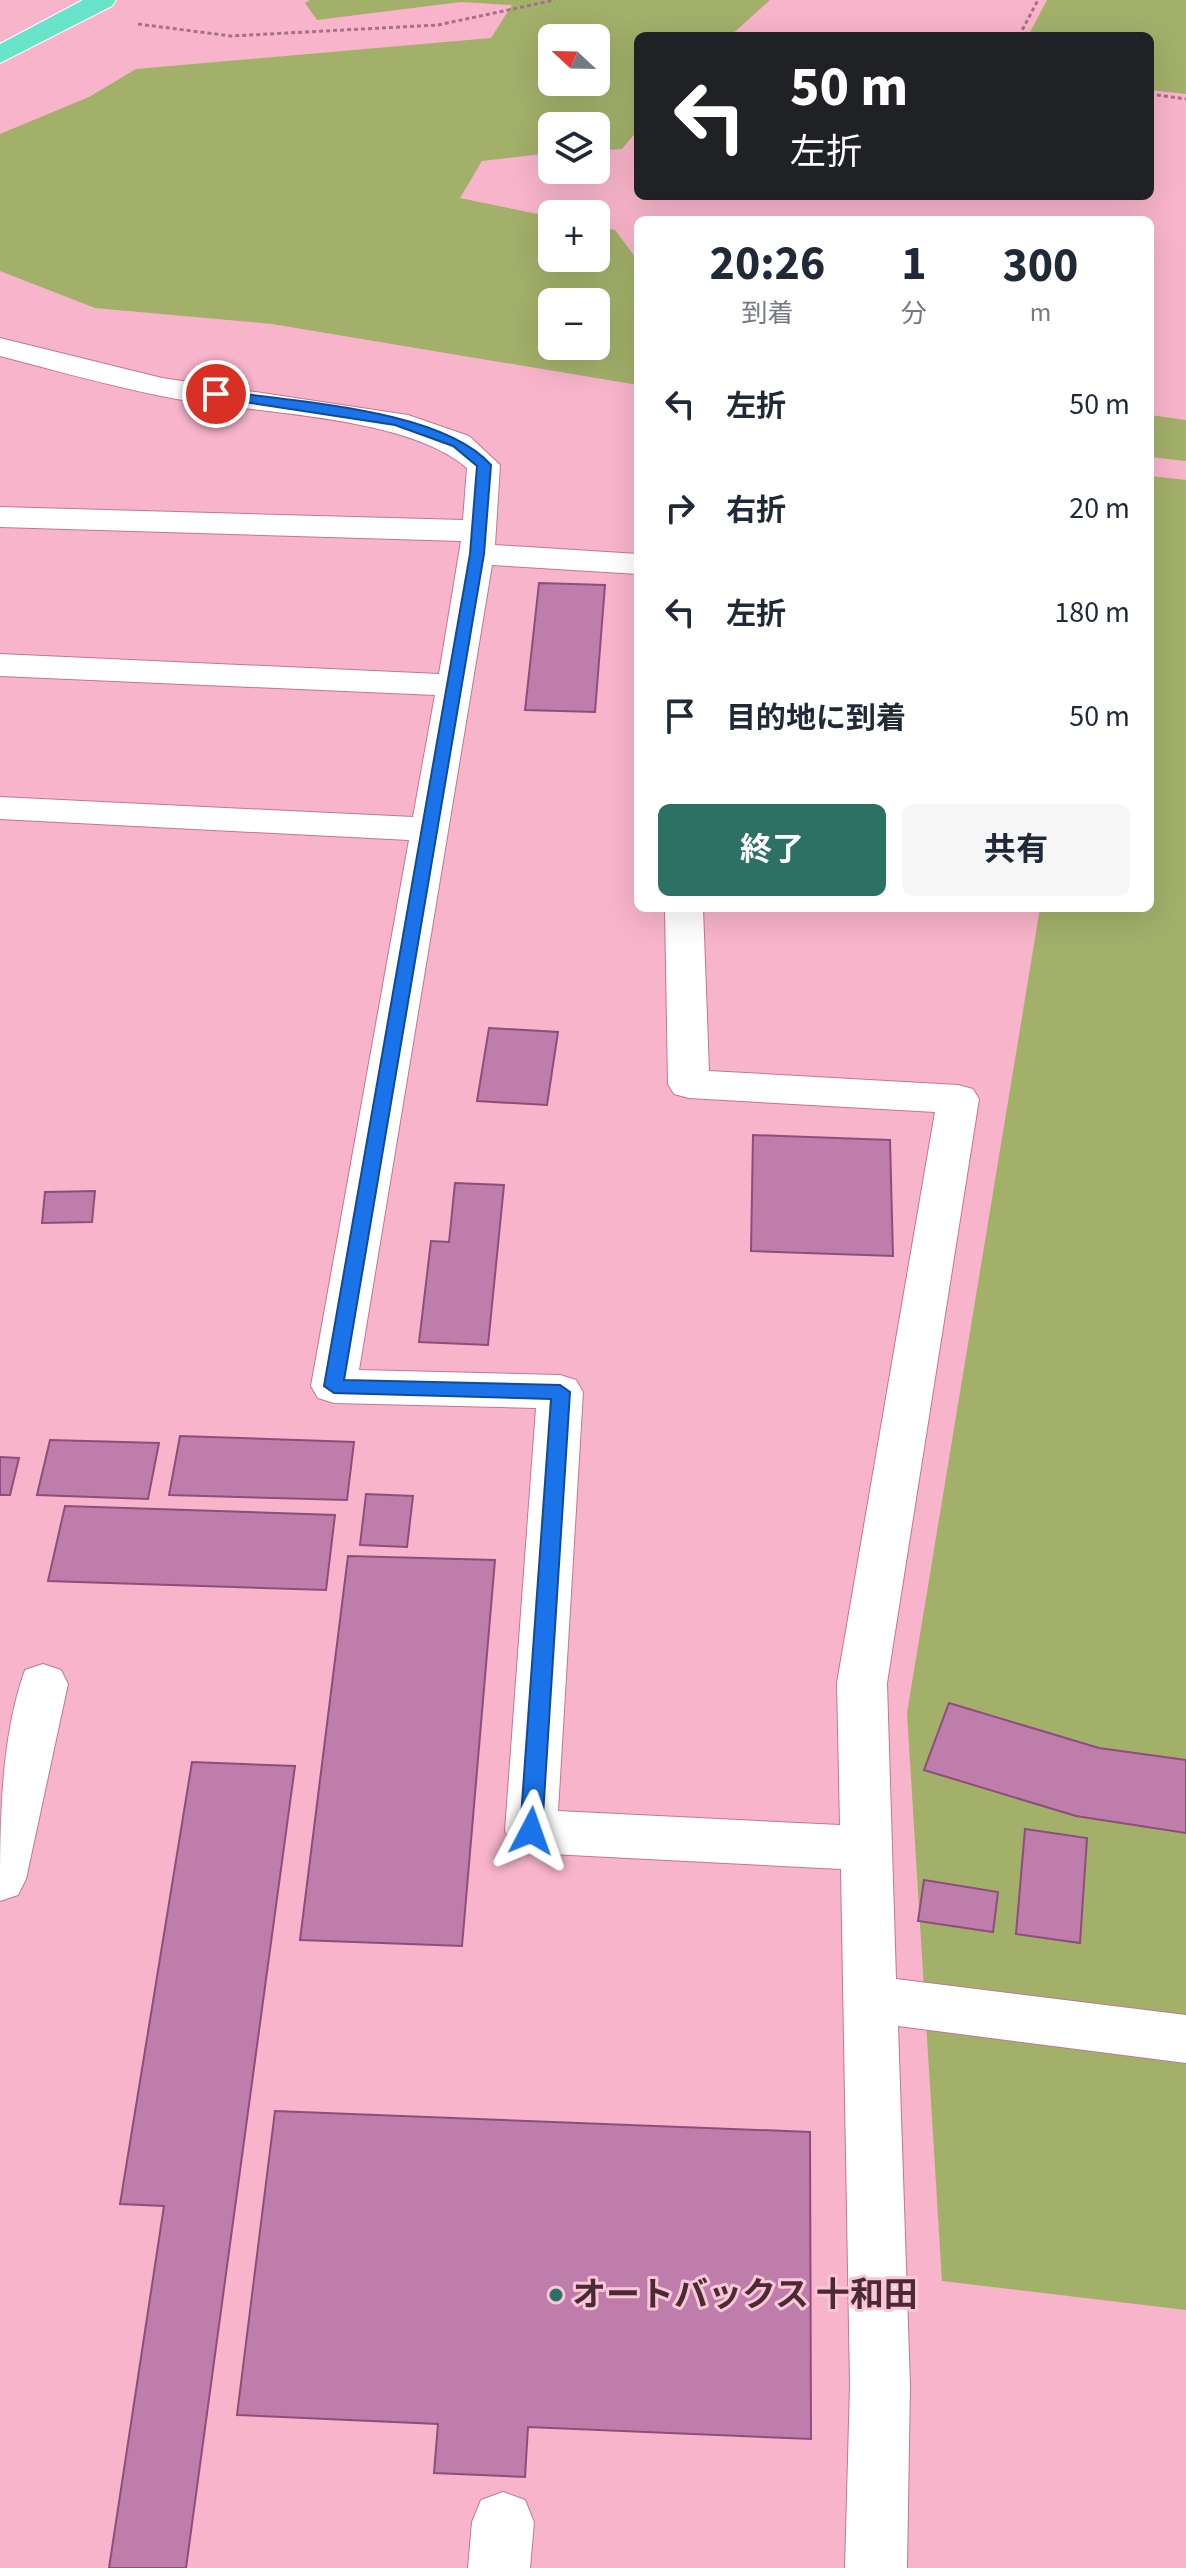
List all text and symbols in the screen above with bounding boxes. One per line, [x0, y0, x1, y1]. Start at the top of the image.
north arrow [538, 24, 610, 96]
map controls [538, 24, 610, 360]
text: 50 m [790, 48, 908, 127]
icon: left [658, 64, 762, 168]
button: layers [538, 112, 610, 184]
text: 左折 [790, 127, 862, 178]
button: + [538, 200, 610, 272]
text: 20:26 [710, 230, 825, 298]
text: 1 [901, 230, 927, 298]
text: 300 [1002, 232, 1078, 300]
button: − [538, 288, 610, 360]
text: m [1030, 294, 1051, 331]
text: 到着 [741, 295, 793, 332]
text: 分 [901, 295, 927, 332]
pin [182, 360, 250, 428]
icon: arrive [194, 372, 238, 416]
icon: left [658, 382, 702, 426]
text: 50 m [1069, 383, 1130, 426]
text: 左折 [726, 385, 786, 428]
icon: right [658, 486, 702, 530]
text: 20 m [1069, 487, 1130, 530]
text: 右折 [726, 489, 786, 532]
icon: left [658, 590, 702, 634]
text: 180 m [1054, 591, 1130, 634]
text: 左折 [726, 593, 786, 636]
icon: arrive [658, 694, 702, 738]
text: 50 m [1069, 695, 1130, 738]
text: 目的地に到着 [726, 697, 906, 740]
button: 終了 [658, 804, 886, 896]
button: 共有 [902, 804, 1130, 896]
position arrow [489, 1789, 573, 1873]
place label: オートバックス 十和田 [572, 2271, 918, 2320]
marker: オートバックス 十和田 [547, 2286, 565, 2304]

